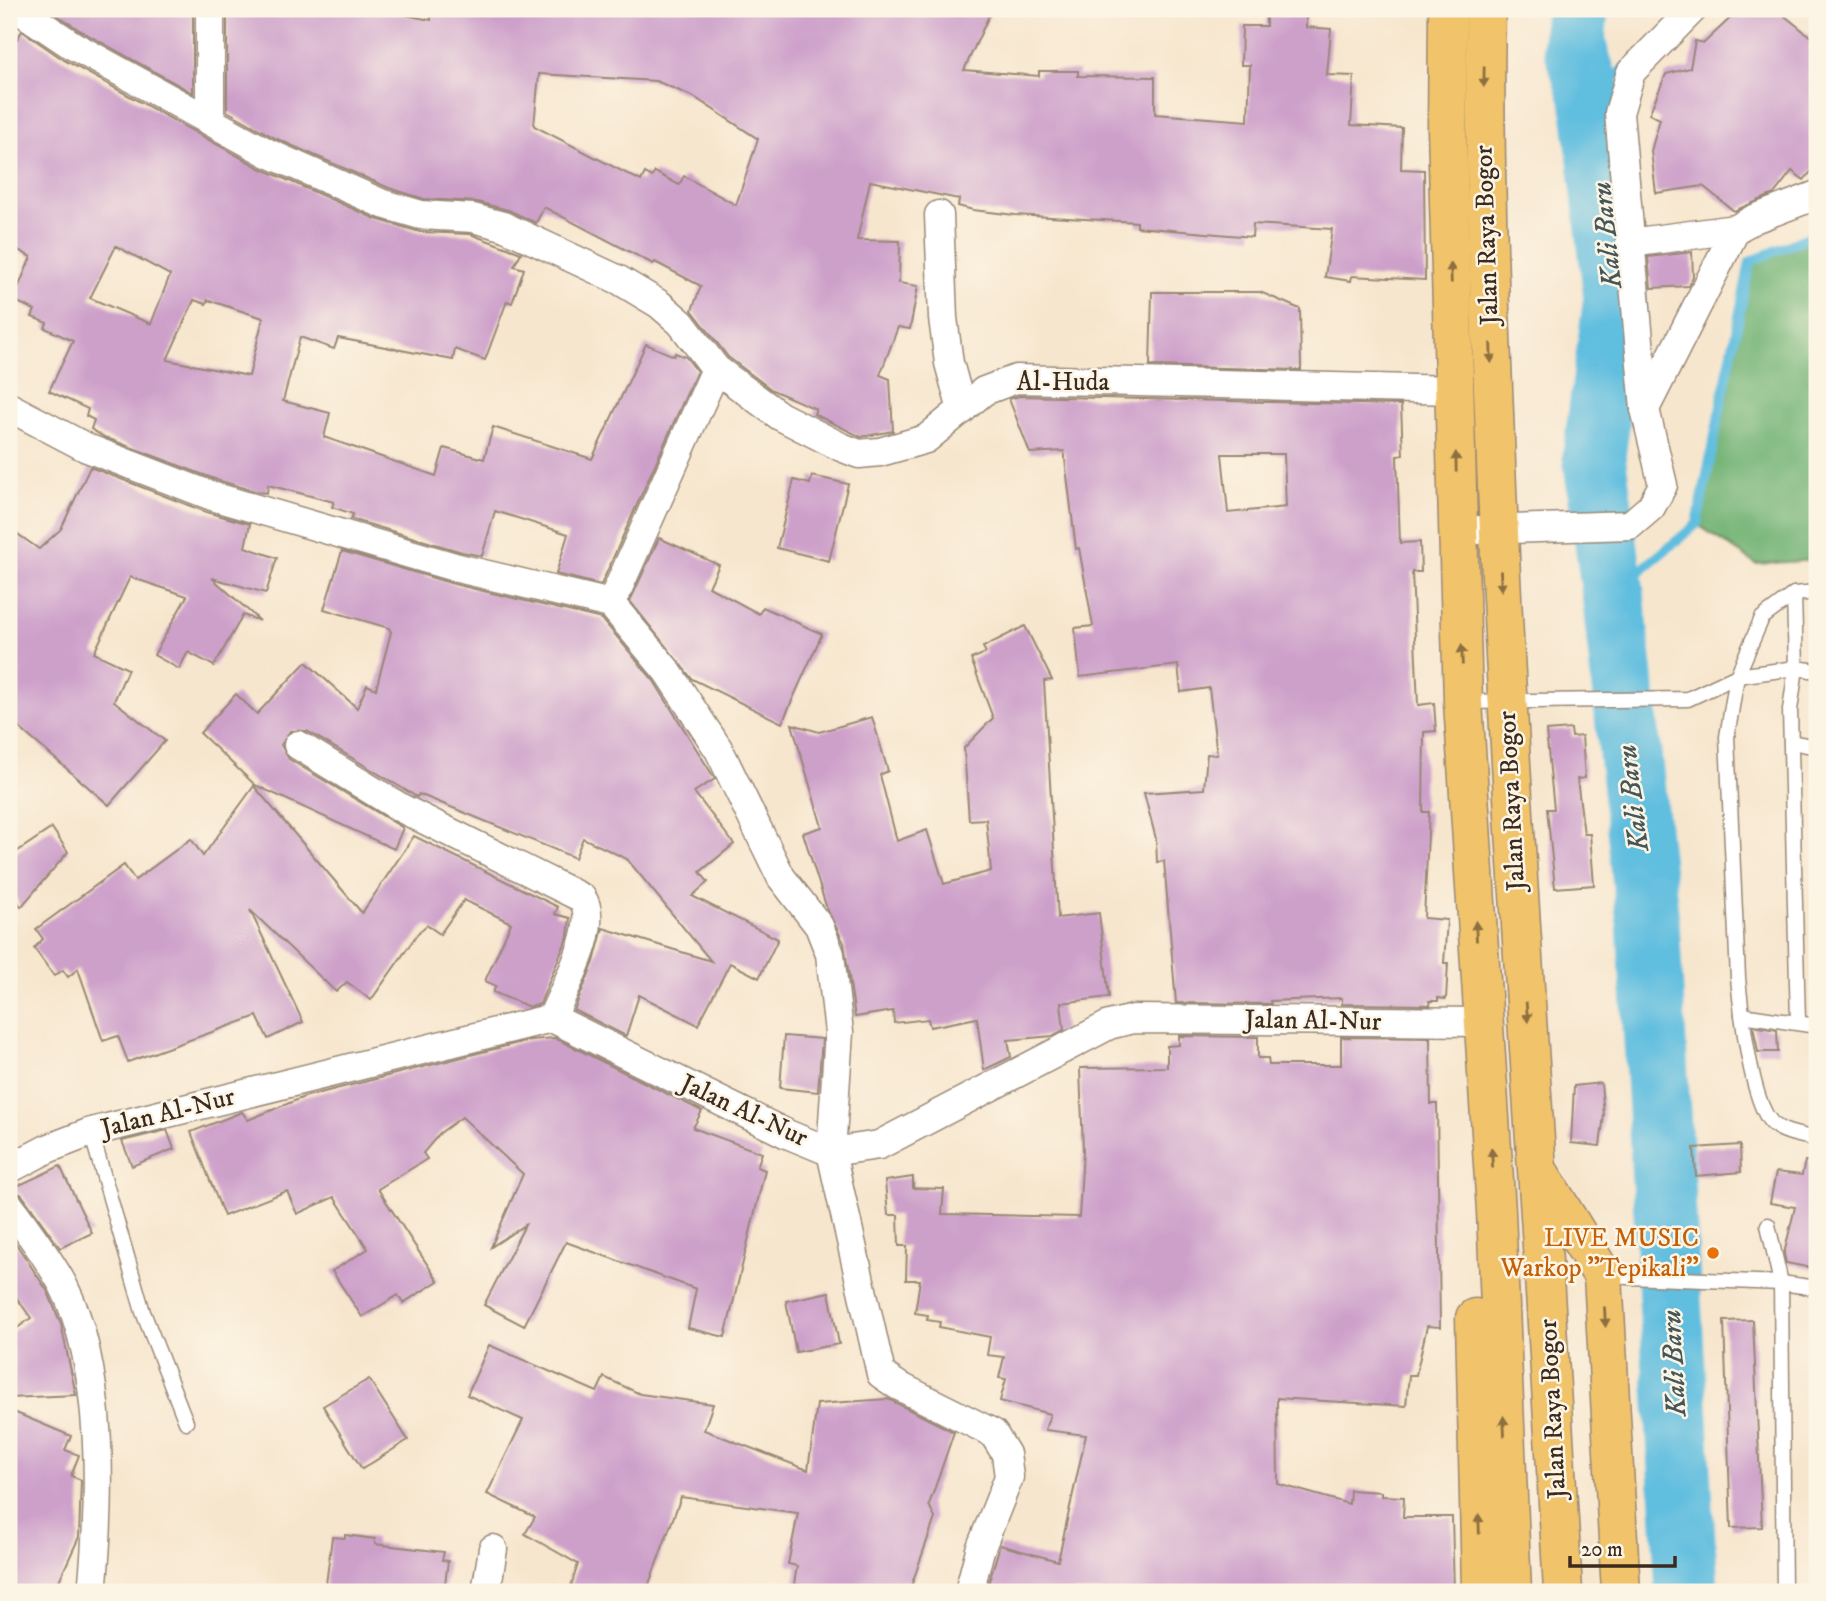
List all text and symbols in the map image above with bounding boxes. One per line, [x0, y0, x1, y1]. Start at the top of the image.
one-way arrow [1479, 66, 1490, 88]
street label: Jalan Raya Bogor [1467, 144, 1507, 328]
water label: Kali Baru [1584, 180, 1630, 291]
one-way arrow [1445, 262, 1457, 284]
one-way arrow [1486, 343, 1497, 365]
street label: Al-Huda [1017, 366, 1109, 399]
one-way arrow [1450, 451, 1462, 473]
one-way arrow [1495, 570, 1506, 592]
one-way arrow [1456, 644, 1467, 666]
street label: Jalan Raya Bogor [1491, 710, 1533, 894]
water label: Kali Baru [1609, 743, 1657, 854]
one-way arrow [1470, 920, 1481, 942]
one-way arrow [1522, 1001, 1533, 1023]
street label: Jalan Al-Nur [1242, 1003, 1382, 1039]
street label: Jalan Al-Nur [673, 1066, 813, 1155]
street label: Jalan Al-Nur [96, 1080, 239, 1146]
one-way arrow [1486, 1147, 1497, 1169]
place label: LIVE MUSIC Warkop "Tepikali" [1499, 1222, 1699, 1285]
marker: LIVE MUSIC Warkop "Tepikali" [1705, 1245, 1721, 1261]
one-way arrow [1600, 1306, 1611, 1328]
water label: Kali Baru [1654, 1309, 1694, 1418]
street label: Jalan Raya Bogor [1532, 1318, 1574, 1502]
one-way arrow [1498, 1415, 1509, 1437]
one-way arrow [1474, 1513, 1485, 1535]
scale bar [1570, 1524, 1675, 1568]
text: 20 m [1581, 1537, 1623, 1563]

